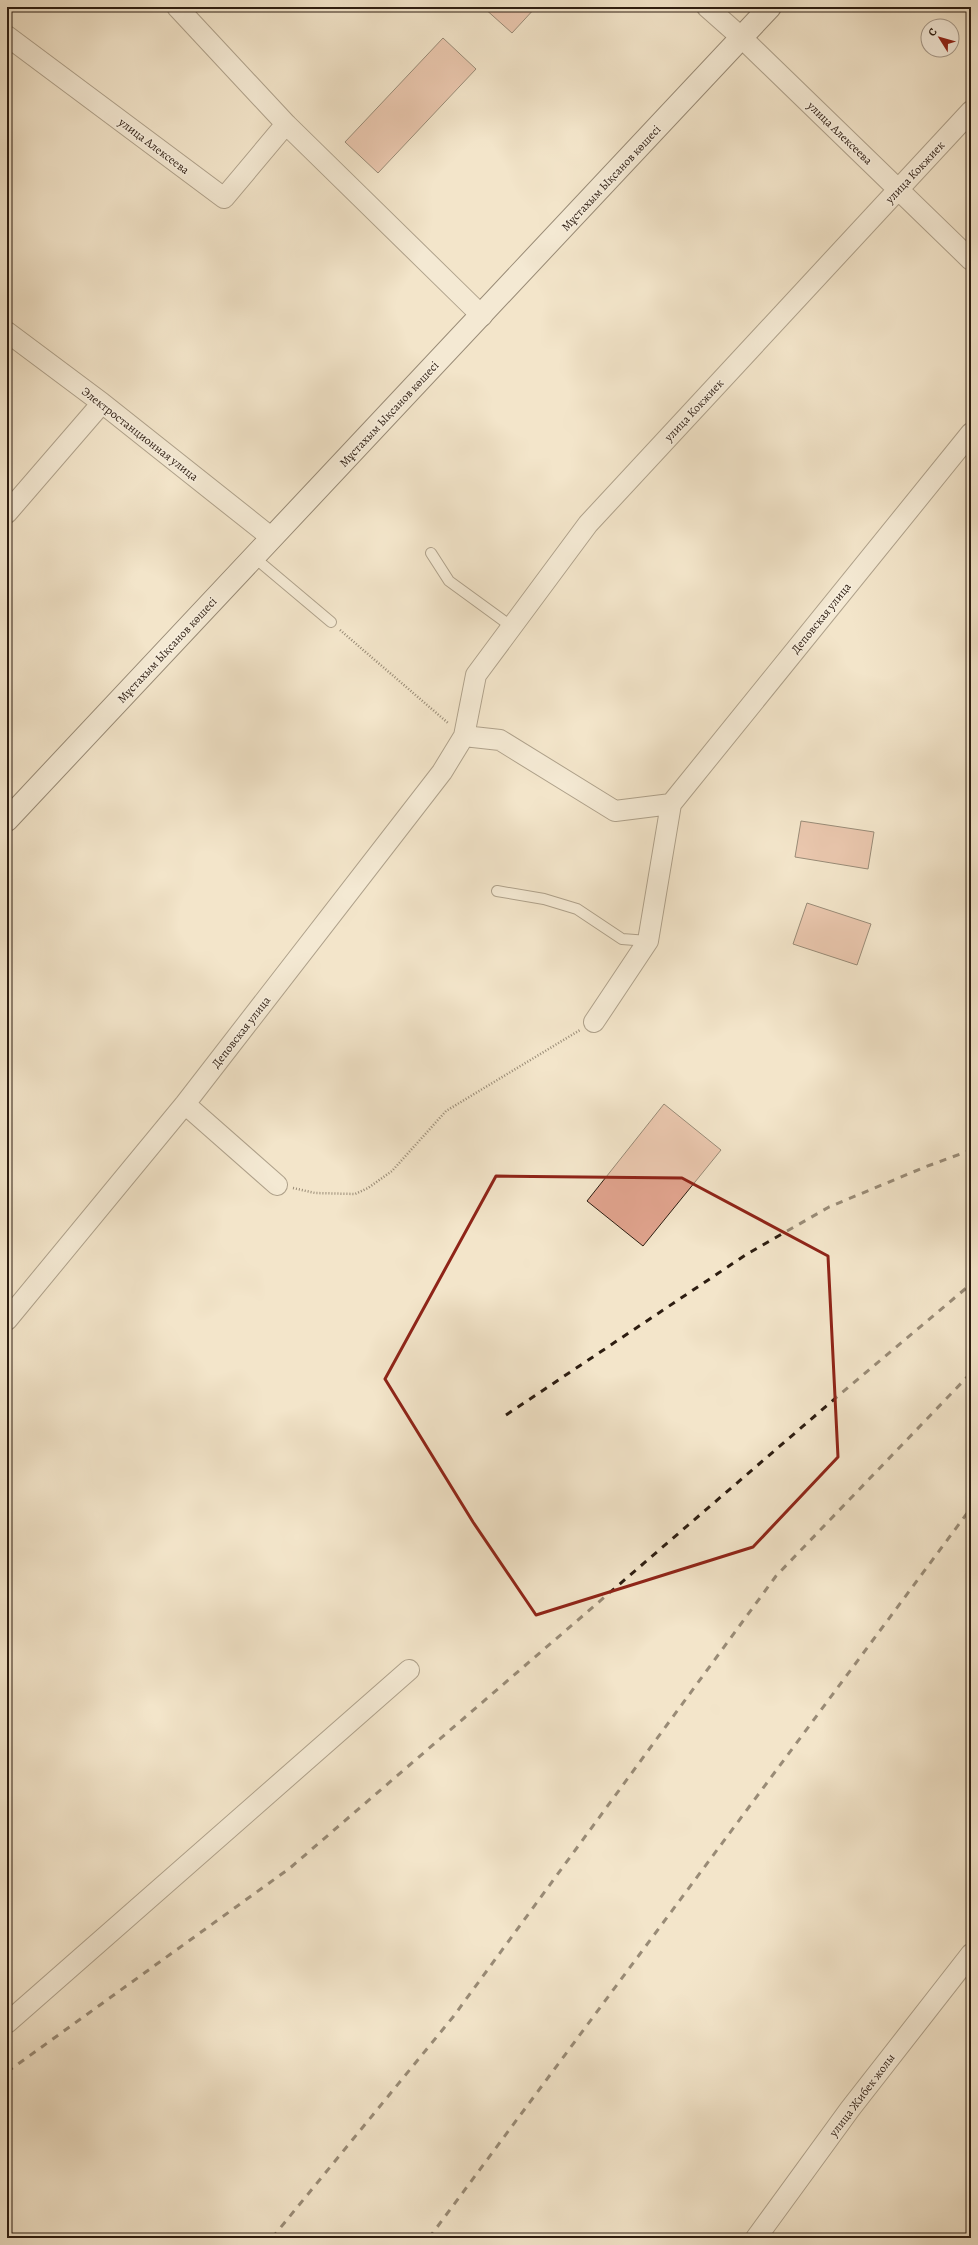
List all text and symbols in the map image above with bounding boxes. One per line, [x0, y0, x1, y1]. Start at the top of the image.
north arrow [920, 18, 960, 58]
text: С [924, 25, 941, 40]
street label: улица Алексеева [803, 97, 876, 168]
street label: улица Алексеева [115, 114, 193, 178]
street label: Мұстахым Ықсанов көшесі [558, 122, 664, 234]
street label: улица Кокжиек [881, 137, 948, 208]
street label: Мұстахым Ықсанов көшесі [336, 358, 442, 470]
street label: улица Кокжиек [660, 375, 727, 446]
street label: Электростанционная улица [78, 383, 202, 485]
street label: Деповская улица [787, 579, 855, 657]
street label: Мұстахым Ықсанов көшесі [114, 594, 220, 706]
street label: Деповская улица [208, 992, 274, 1071]
street label: улица Жибек жолы [825, 2050, 899, 2141]

